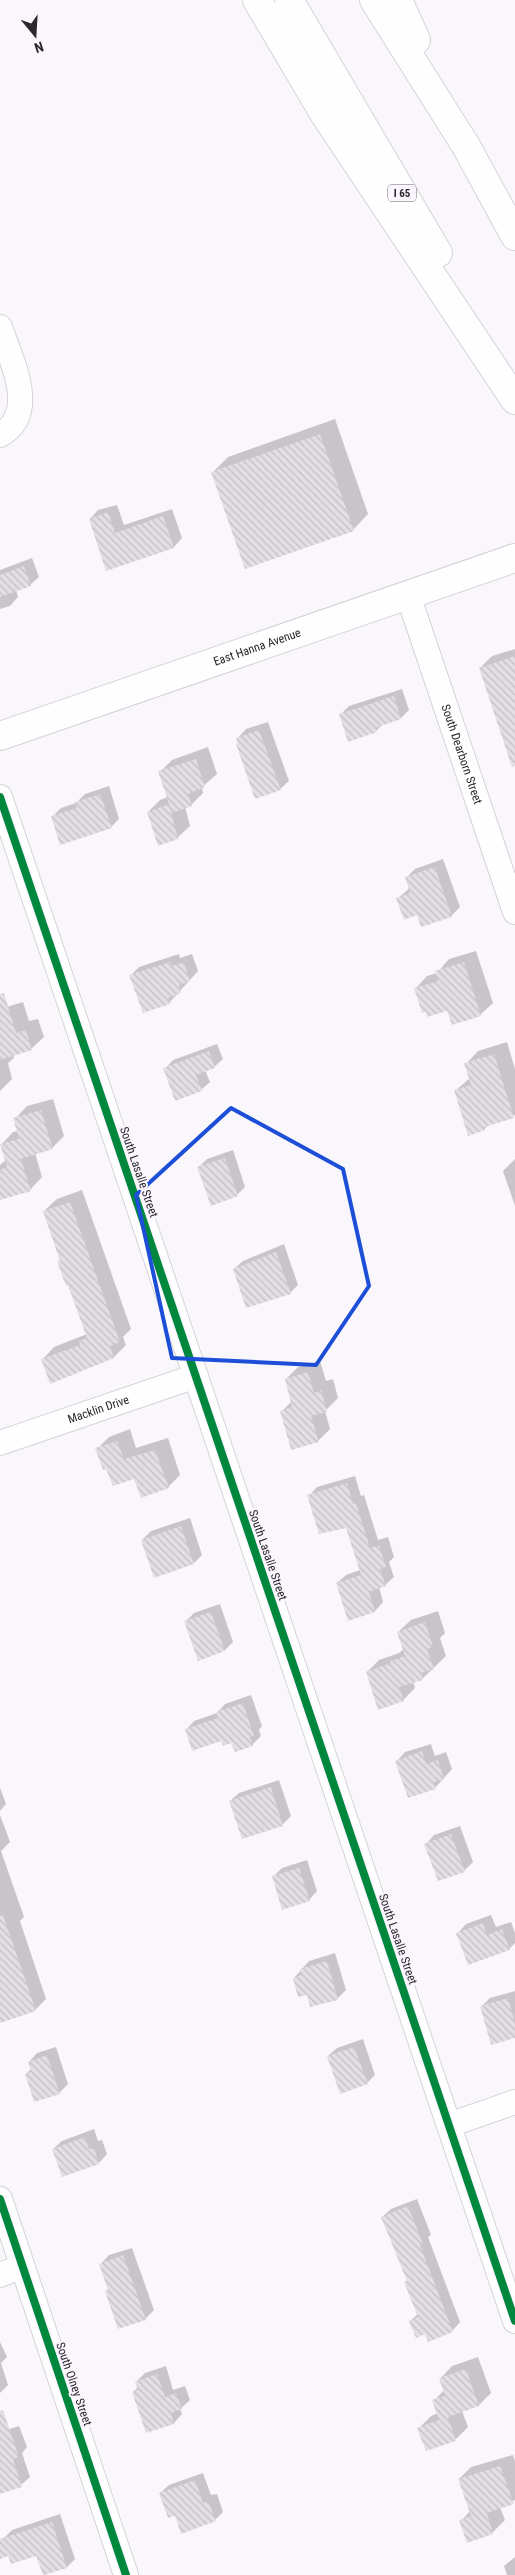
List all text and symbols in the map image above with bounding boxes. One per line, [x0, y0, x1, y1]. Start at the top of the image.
north arrow [10, 10, 60, 60]
text: N [32, 38, 46, 56]
road number: I 65 [388, 184, 416, 202]
street label: East Hanna Avenue [212, 625, 303, 669]
street label: South Dearborn Street [438, 702, 485, 806]
street label: South Lasalle Street [117, 1125, 161, 1220]
street label: Macklin Drive [66, 1392, 131, 1426]
street label: South Lasalle Street [246, 1508, 290, 1603]
street label: South Lasalle Street [376, 1892, 420, 1987]
street label: South Olney Street [53, 2340, 95, 2428]

